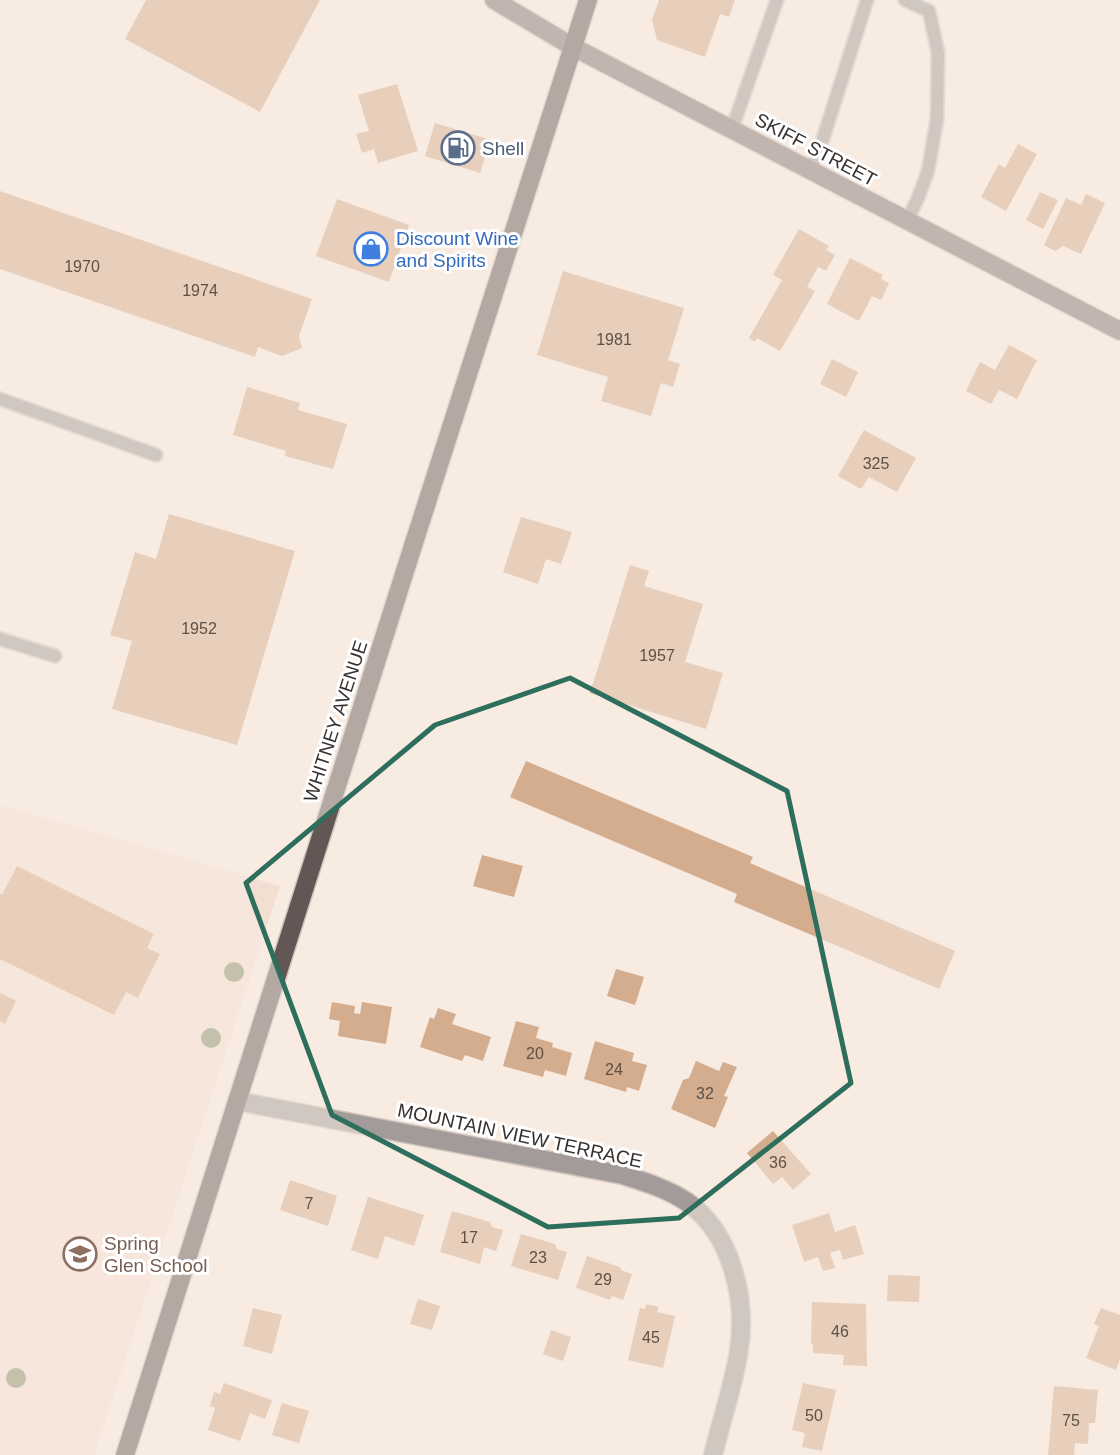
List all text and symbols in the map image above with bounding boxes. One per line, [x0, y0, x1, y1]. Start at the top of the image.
street label: SKIFF STREET [752, 109, 880, 190]
fuel station icon: Shell [439, 129, 477, 167]
place label: Shell [482, 138, 524, 159]
place label: Discount Wine and Spirits [396, 228, 519, 271]
shop icon: Discount Wine and Spirits [352, 230, 390, 268]
house number: 1970 [64, 258, 100, 275]
house number: 1974 [182, 282, 218, 299]
house number: 1981 [596, 331, 632, 348]
house number: 325 [863, 455, 889, 472]
house number: 1952 [181, 620, 217, 637]
street label: WHITNEY AVENUE [299, 638, 371, 804]
house number: 1957 [639, 647, 675, 664]
house number: 20 [526, 1045, 544, 1062]
house number: 24 [605, 1061, 623, 1078]
house number: 32 [696, 1085, 714, 1102]
street label: MOUNTAIN VIEW TERRACE [396, 1099, 644, 1172]
house number: 36 [769, 1154, 787, 1171]
house number: 7 [305, 1195, 314, 1212]
house number: 17 [460, 1229, 478, 1246]
place label: Spring Glen School [104, 1233, 208, 1276]
school or university icon: Spring Glen School [61, 1235, 99, 1273]
house number: 23 [529, 1249, 547, 1266]
house number: 29 [594, 1271, 612, 1288]
house number: 46 [831, 1323, 849, 1340]
house number: 45 [642, 1329, 660, 1346]
house number: 50 [805, 1407, 823, 1424]
house number: 75 [1062, 1412, 1080, 1429]

